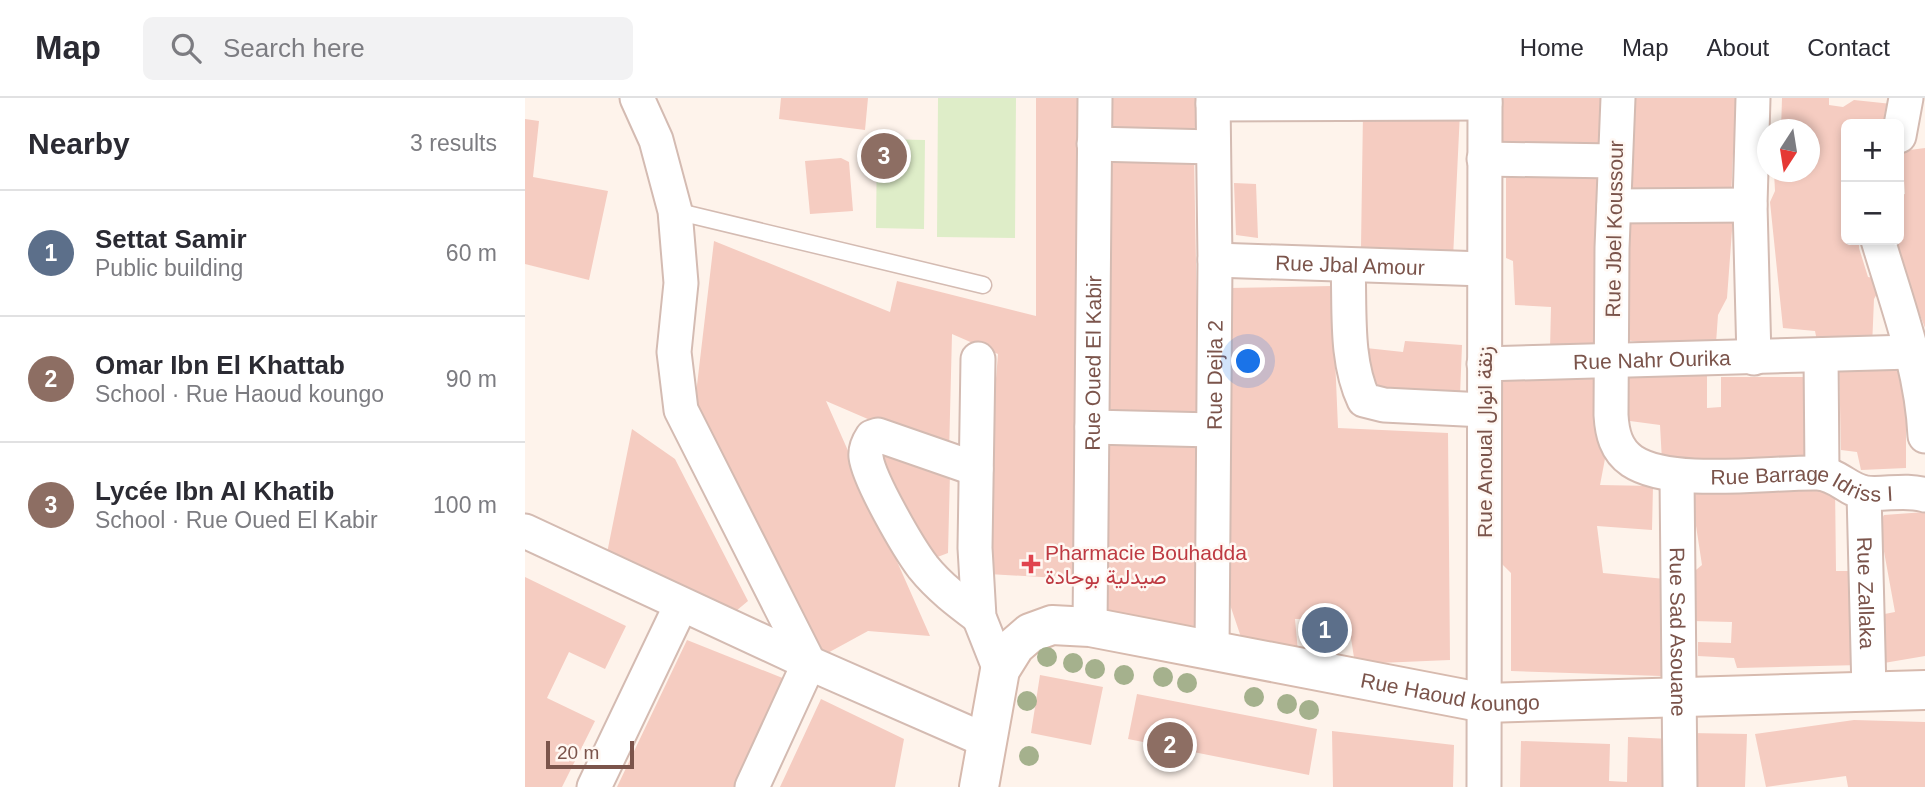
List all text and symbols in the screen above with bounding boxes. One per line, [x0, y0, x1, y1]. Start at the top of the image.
search box [143, 17, 633, 80]
text: Map [35, 29, 101, 66]
icon: search [167, 29, 205, 67]
text: Search here [223, 33, 365, 63]
text: Home [1520, 34, 1584, 61]
text: Map [1622, 34, 1669, 61]
text: About [1707, 34, 1769, 61]
text: Contact [1807, 34, 1890, 61]
north arrow [1757, 119, 1820, 182]
map controls [1841, 119, 1904, 245]
button: + [1841, 119, 1904, 182]
text: Nearby [28, 127, 130, 160]
text: 3 results [410, 130, 497, 156]
pin: 3 [861, 130, 907, 182]
street label: Rue Jbel Koussour [1601, 140, 1627, 318]
button: − [1841, 182, 1904, 245]
text: Settat Samir [95, 224, 247, 254]
text: 1 [45, 240, 57, 266]
text: 60 m [446, 240, 497, 266]
street label: Rue Jbal Amour [1275, 251, 1425, 279]
text: Public building [95, 255, 243, 281]
street label: Rue Oued El Kabir [1080, 275, 1105, 451]
street label: Rue Dejla 2 [1202, 320, 1226, 430]
your location [1231, 344, 1265, 378]
street label: Rue Anoual زنقة انوال [1473, 346, 1498, 538]
street label: Rue Nahr Ourika [1573, 346, 1731, 373]
text: Omar Ibn El Khattab [95, 350, 345, 380]
text: 2 [45, 366, 57, 392]
text: 90 m [446, 366, 497, 392]
text: School · Rue Haoud koungo [95, 381, 384, 407]
street label: Rue Barrage Idriss I [1710, 461, 1893, 505]
text: Lycée Ibn Al Khatib [95, 476, 334, 506]
text: 3 [45, 492, 57, 518]
text: 100 m [433, 492, 497, 518]
text: School · Rue Oued El Kabir [95, 507, 378, 533]
street label: Rue Zallaka [1854, 537, 1879, 650]
place label: Pharmacie Bouhadda صيدلية بوحادة [1045, 541, 1247, 590]
street label: Rue Sad Asouane [1666, 547, 1691, 717]
marker: Pharmacie Bouhadda صيدلية بوحادة [1023, 556, 1039, 572]
pin: 1 [1302, 604, 1348, 656]
street label: Rue Haoud koungo [1359, 668, 1540, 715]
pin: 2 [1147, 719, 1193, 771]
scale bar [546, 738, 633, 770]
text: 20 m [557, 742, 599, 763]

